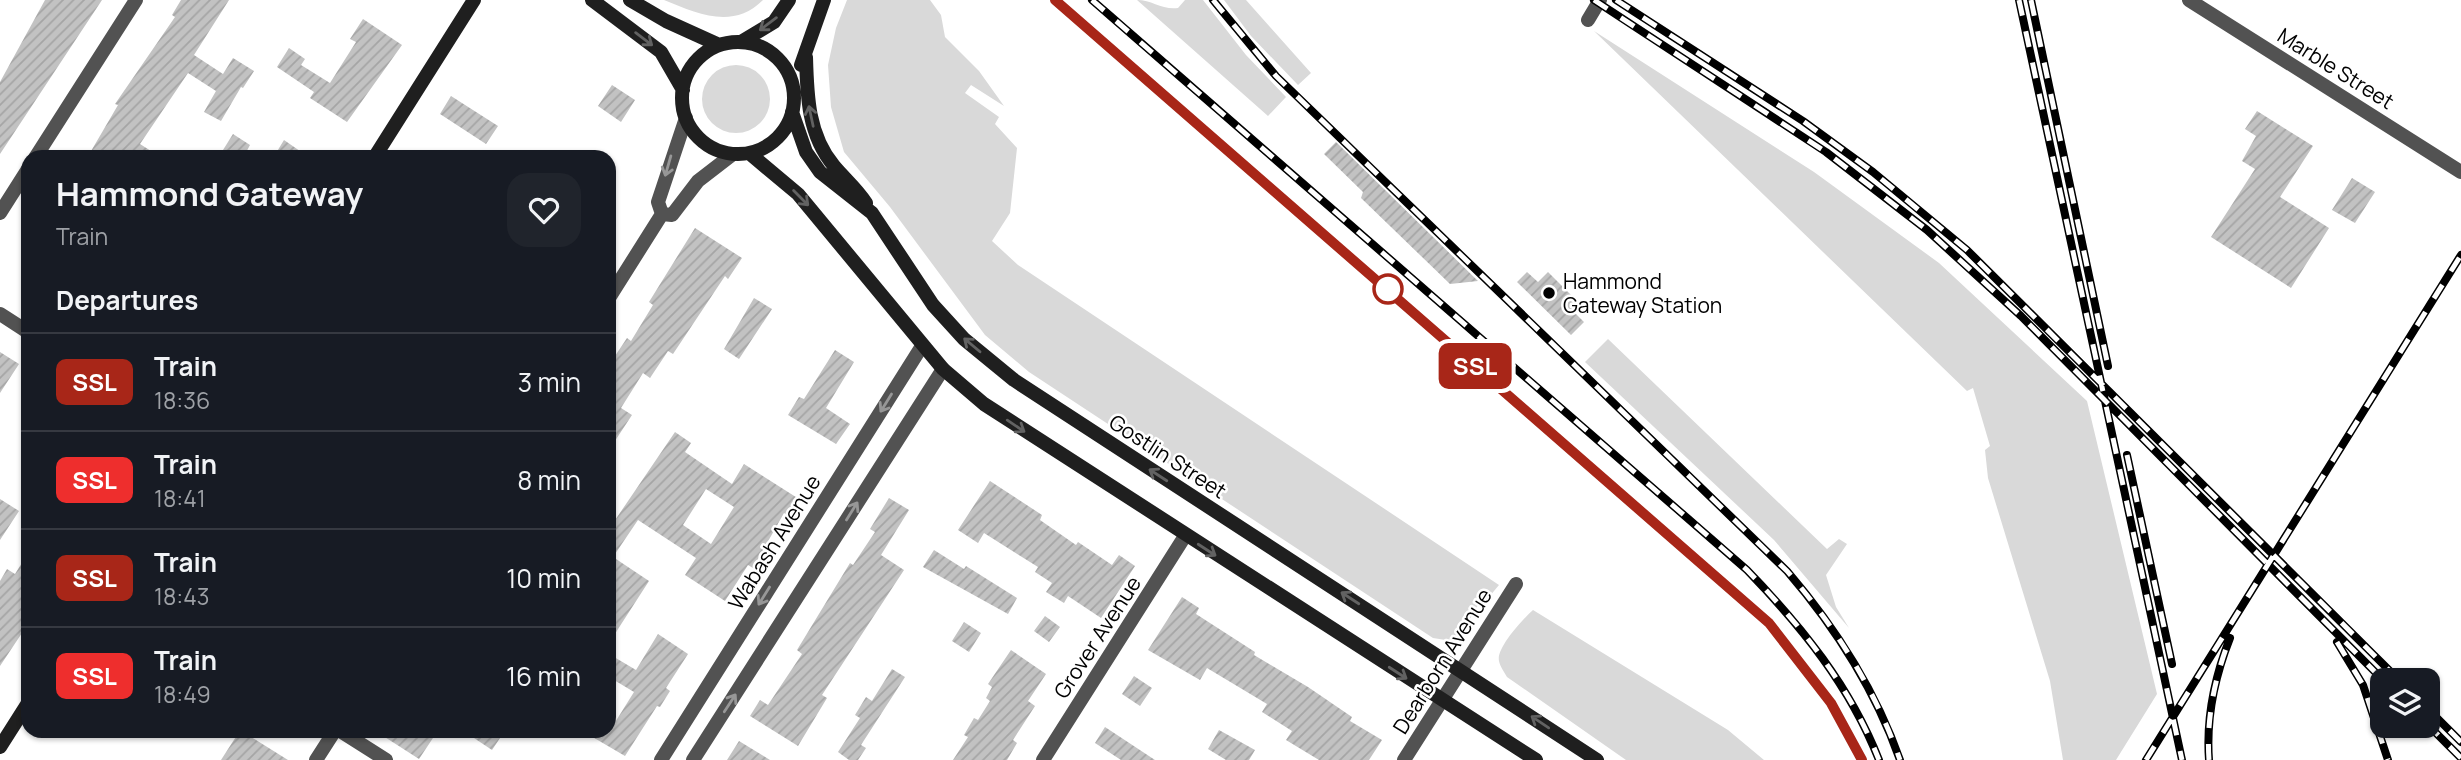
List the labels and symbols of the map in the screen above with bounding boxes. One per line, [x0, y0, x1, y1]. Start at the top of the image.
one-way arrow [760, 17, 778, 32]
street label: Marble Street [2272, 21, 2400, 115]
one-way arrow [634, 32, 653, 46]
one-way arrow [803, 105, 817, 128]
one-way arrow [661, 155, 674, 177]
one-way arrow [792, 189, 809, 206]
place label: Hammond Gateway Station [1563, 267, 1722, 319]
unlabelled marker [1373, 274, 1403, 304]
marker: Hammond Gateway Station [1541, 285, 1557, 301]
one-way arrow [963, 337, 981, 353]
line badge: SSL [1435, 343, 1515, 389]
one-way arrow [879, 393, 893, 413]
street label: Gostlin Street [1104, 408, 1232, 504]
one-way arrow [1005, 419, 1025, 433]
one-way arrow [1149, 467, 1169, 481]
street label: Wabash Avenue [721, 469, 827, 615]
one-way arrow [845, 502, 860, 521]
one-way arrow [1196, 543, 1216, 557]
street label: Grover Avenue [1047, 571, 1147, 703]
street label: Dearborn Avenue [1386, 583, 1498, 739]
one-way arrow [757, 585, 771, 605]
one-way arrow [1340, 590, 1360, 604]
one-way arrow [1388, 665, 1407, 680]
one-way arrow [723, 693, 737, 713]
one-way arrow [1531, 715, 1550, 729]

